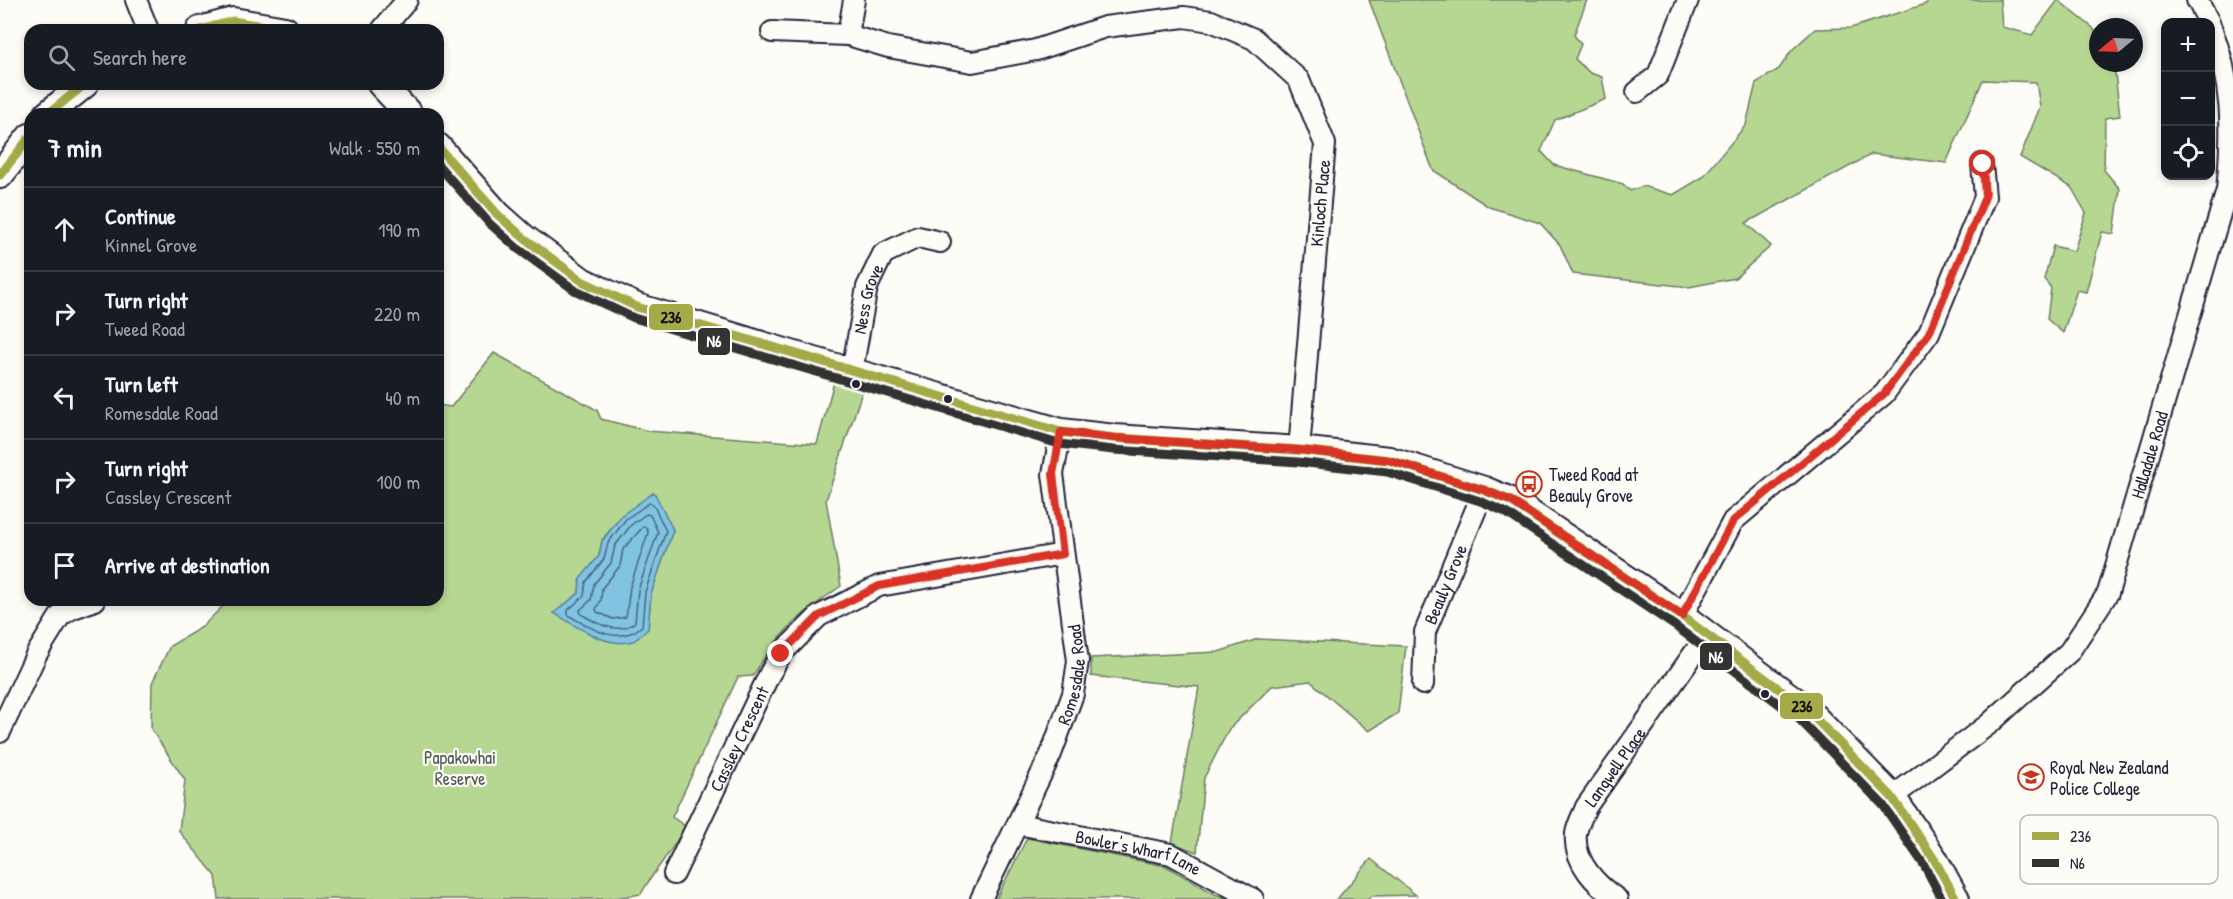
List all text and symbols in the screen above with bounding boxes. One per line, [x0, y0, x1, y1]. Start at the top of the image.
north arrow [2089, 18, 2143, 72]
map controls [2161, 18, 2215, 180]
button: + [2161, 18, 2215, 72]
search box [24, 24, 444, 90]
icon: search [45, 41, 78, 74]
text: Search here [93, 42, 187, 72]
button: − [2161, 72, 2215, 126]
button: locate [2161, 126, 2215, 180]
text: 7 min [48, 130, 102, 165]
text: Walk · 550 m [329, 134, 420, 161]
route start [1969, 150, 1995, 176]
street label: Kinloch Place [1304, 159, 1336, 247]
text: Continue [105, 201, 176, 231]
icon: ahead [48, 213, 81, 246]
text: 190 m [378, 216, 420, 243]
text: Kinnel Grove [105, 231, 197, 258]
street label: Ness Grove [846, 259, 889, 336]
text: Turn right [105, 285, 188, 315]
icon: right [48, 297, 81, 330]
text: 220 m [374, 300, 420, 327]
line badge: 236 [648, 303, 694, 331]
text: 236 [660, 306, 682, 328]
text: Tweed Road [105, 315, 185, 342]
line badge: N6 [697, 327, 731, 356]
text: N6 [707, 330, 722, 352]
text: Turn left [105, 369, 178, 399]
unlabelled marker [850, 378, 862, 390]
icon: left [48, 381, 81, 414]
text: 40 m [385, 384, 420, 411]
unlabelled marker [942, 393, 954, 405]
text: Romesdale Road [105, 399, 218, 426]
street label: Halladale Road [2124, 408, 2174, 501]
text: Turn right [105, 453, 188, 483]
place label: Tweed Road at Beauly Grove [1549, 462, 1639, 508]
icon: right [48, 465, 81, 498]
text: 100 m [377, 468, 420, 495]
bus stop icon: Tweed Road at Beauly Grove [1514, 469, 1544, 499]
text: Cassley Crescent [105, 483, 232, 510]
street label: Beauly Grove [1417, 540, 1473, 628]
icon: arrive [48, 549, 81, 582]
text: Arrive at destination [105, 550, 270, 580]
street label: Romesdale Road [1050, 623, 1091, 728]
route end [767, 640, 793, 666]
line badge: N6 [1699, 642, 1733, 671]
text: N6 [1709, 646, 1724, 668]
street label: Cassley Crescent [703, 681, 775, 795]
unlabelled marker [1759, 688, 1771, 700]
line badge: 236 [1779, 692, 1824, 720]
text: 236 [1791, 695, 1813, 717]
street label: Langwell Place [1578, 722, 1651, 811]
park label: Papakowhai Reserve [424, 745, 496, 791]
place label: Royal New Zealand Police College [2050, 755, 2169, 801]
school or university icon: Royal New Zealand Police College [2016, 762, 2046, 792]
legend [2020, 815, 2218, 884]
street label: Bowler's Wharf Lane [1073, 823, 1206, 881]
text: 236 [2070, 825, 2091, 847]
text: N6 [2070, 852, 2085, 874]

